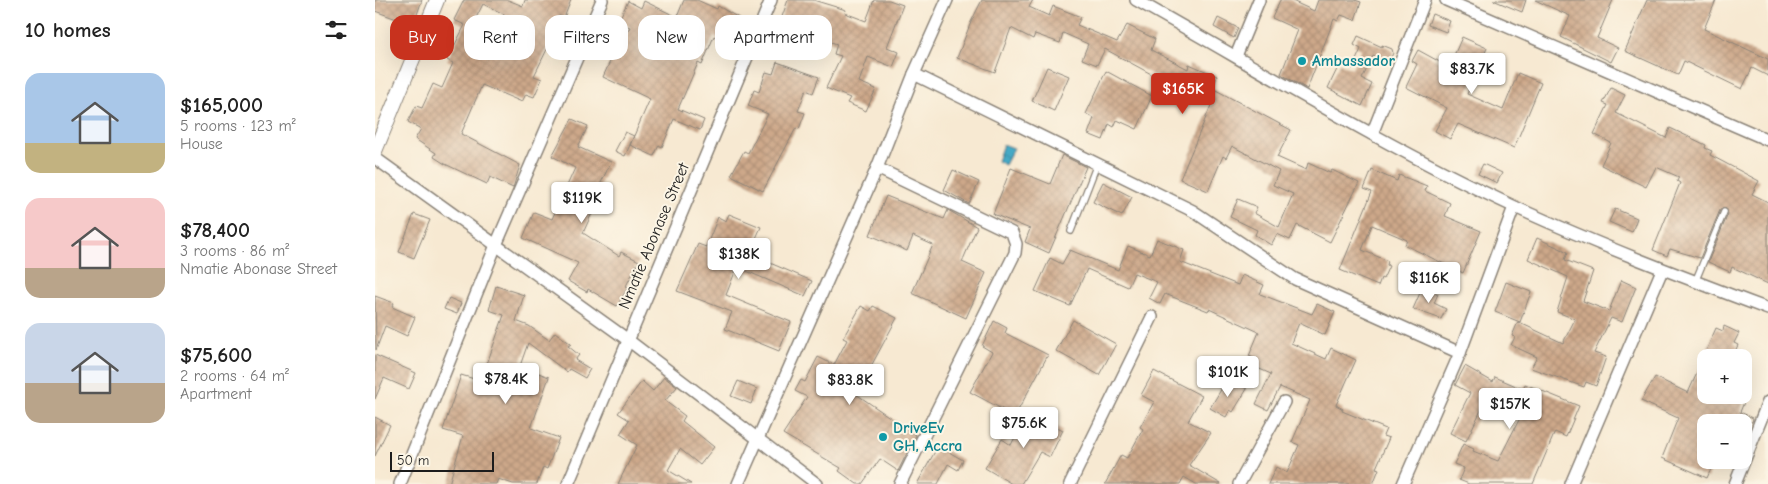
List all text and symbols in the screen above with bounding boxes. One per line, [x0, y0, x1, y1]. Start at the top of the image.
chip: Buy [390, 15, 454, 60]
chip: Rent [464, 15, 535, 60]
chip: Filters [545, 15, 628, 60]
chip: New [638, 15, 705, 60]
chip: Apartment [715, 15, 832, 60]
icon: filters [322, 16, 350, 44]
text: 10 homes [25, 18, 111, 42]
place label: Ambassador [1312, 52, 1395, 70]
pin: $83.7K [1431, 52, 1513, 95]
marker: Ambassador [1296, 55, 1308, 67]
text: $83.7K [1450, 60, 1494, 78]
pin: $165K [1148, 72, 1218, 115]
text: $165K [1162, 80, 1204, 98]
icon: home [65, 93, 125, 153]
text: $165,000 [180, 93, 263, 117]
text: 5 rooms · 123 m² [180, 117, 296, 135]
text: House [180, 135, 223, 153]
street label: Nmatie Abonase Street [615, 160, 693, 312]
pin: $119K [547, 182, 617, 224]
text: $119K [562, 189, 602, 207]
icon: home [65, 218, 125, 278]
text: $78,400 [180, 218, 250, 242]
pin: $138K [704, 238, 774, 280]
text: 3 rooms · 86 m² [180, 242, 289, 260]
text: $138K [718, 245, 760, 263]
text: Nmatie Abonase Street [180, 260, 337, 278]
pin: $116K [1394, 262, 1464, 304]
text: $116K [1409, 269, 1449, 287]
icon: home [65, 343, 125, 403]
text: $75,600 [180, 343, 252, 367]
map controls [1697, 349, 1752, 469]
button: + [1697, 349, 1752, 404]
pin: $101K [1193, 356, 1263, 398]
pin: $78.4K [465, 362, 547, 405]
text: $101K [1208, 363, 1248, 381]
pin: $83.8K [809, 364, 891, 406]
text: 2 rooms · 64 m² [180, 367, 289, 385]
text: $78.4K [484, 370, 528, 388]
text: $83.8K [827, 371, 873, 389]
text: Apartment [180, 385, 252, 403]
pin: $157K [1475, 388, 1545, 430]
text: $157K [1490, 395, 1530, 413]
pin: $75.6K [983, 406, 1065, 449]
text: $75.6K [1001, 414, 1047, 432]
button: − [1697, 414, 1752, 469]
place label: DriveEv GH, Accra [893, 419, 962, 455]
marker: DriveEv GH, Accra [877, 431, 889, 443]
scale bar [390, 449, 494, 472]
text: 50 m [397, 452, 429, 469]

